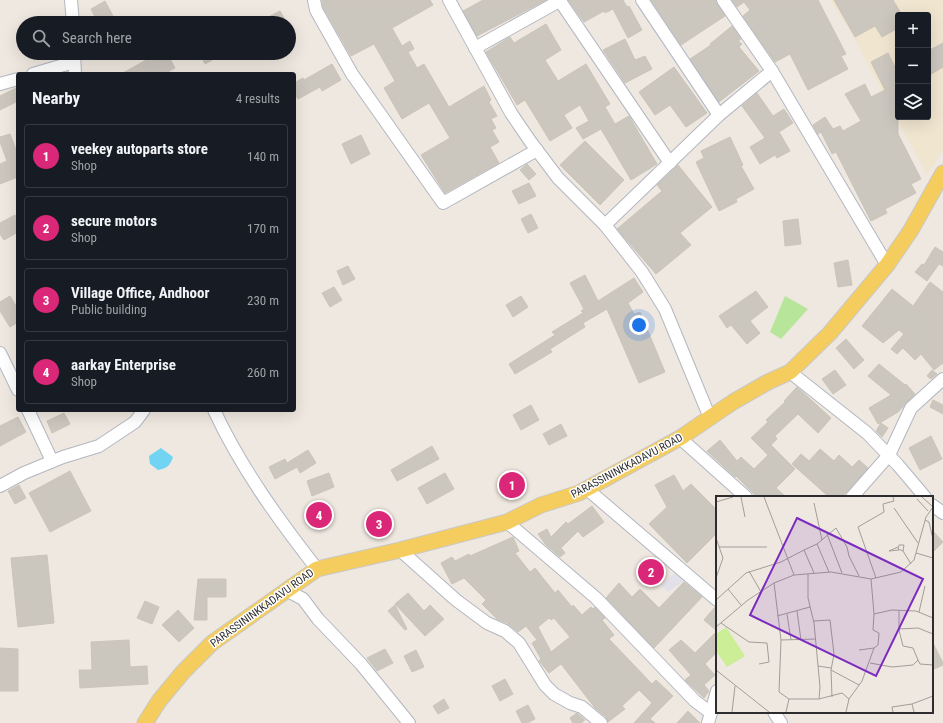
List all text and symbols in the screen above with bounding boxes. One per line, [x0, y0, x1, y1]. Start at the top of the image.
map controls [895, 12, 931, 120]
button: + [895, 12, 931, 48]
search box [16, 16, 296, 60]
icon: search [30, 27, 52, 49]
text: Search here [62, 29, 132, 47]
button: − [895, 48, 931, 84]
button: layers [895, 84, 931, 120]
text: Nearby [32, 88, 80, 108]
text: 4 results [236, 91, 280, 106]
text: veekey autoparts store [71, 140, 208, 158]
text: 1 [43, 149, 49, 164]
text: 140 m [247, 149, 279, 164]
text: Shop [71, 158, 97, 173]
text: secure motors [71, 212, 157, 230]
text: 2 [43, 221, 49, 236]
text: 170 m [247, 221, 279, 236]
text: Shop [71, 230, 97, 245]
text: Village Office, Andhoor [71, 284, 210, 302]
text: 3 [43, 293, 49, 308]
text: 230 m [247, 293, 279, 308]
text: Public building [71, 302, 147, 317]
your location [629, 315, 649, 335]
text: aarkay Enterprise [71, 356, 176, 374]
text: 4 [43, 365, 49, 380]
text: 260 m [247, 365, 279, 380]
text: Shop [71, 374, 97, 389]
street label: PARASSININKKADAVU ROAD [569, 431, 685, 501]
pin: 1 [499, 470, 525, 500]
inset map [716, 496, 933, 713]
pin: 4 [306, 500, 332, 530]
pin: 3 [366, 509, 392, 539]
pin: 2 [638, 557, 664, 587]
street label: PARASSININKKADAVU ROAD [208, 566, 316, 650]

